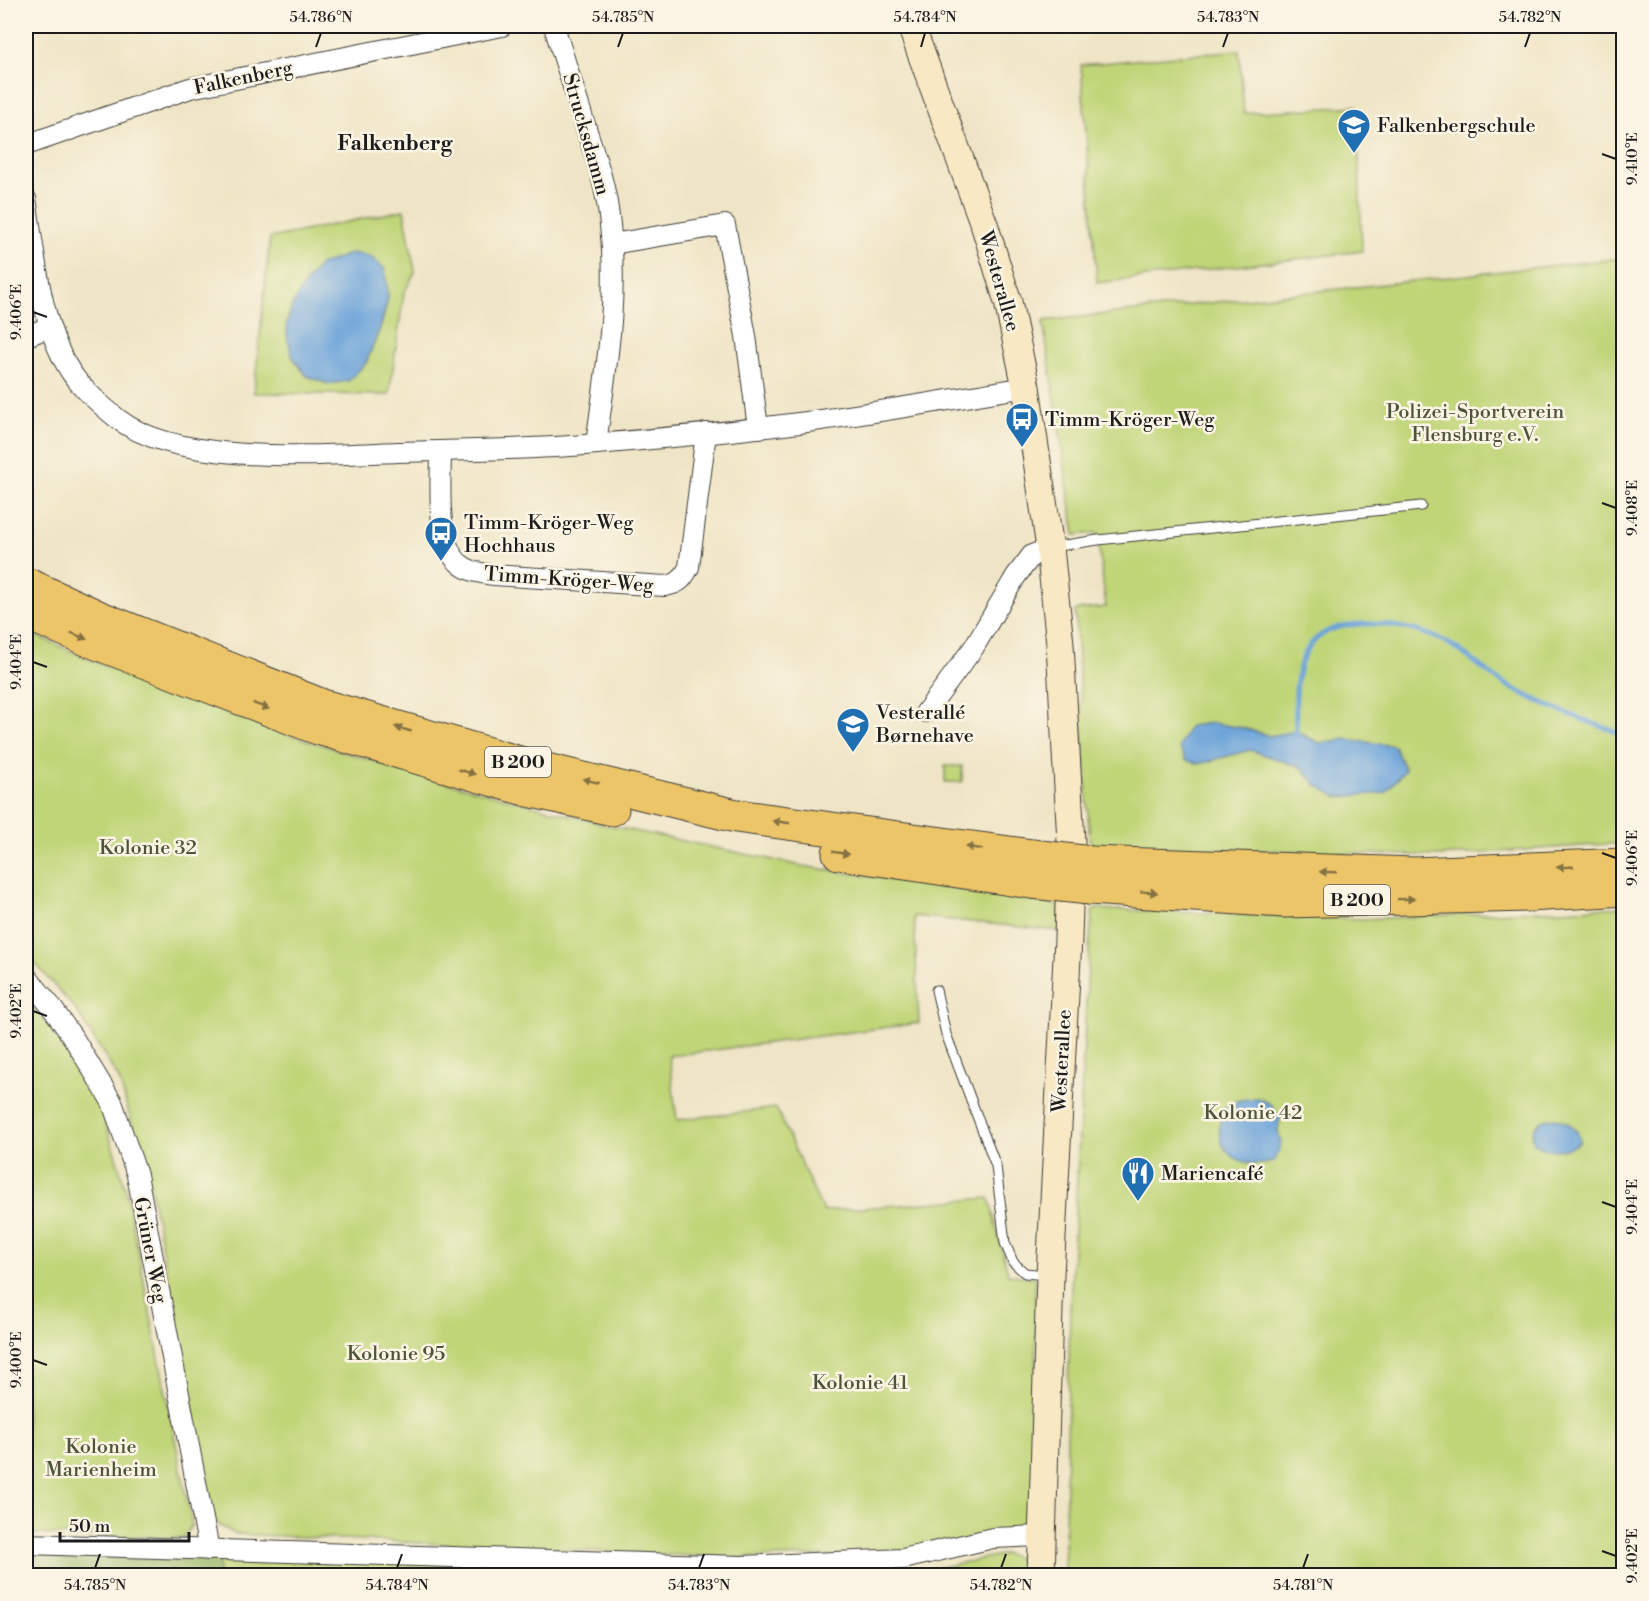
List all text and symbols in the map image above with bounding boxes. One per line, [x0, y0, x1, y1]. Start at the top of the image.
text: 54.786°N [289, 8, 353, 27]
text: 54.785°N [592, 8, 654, 27]
text: 54.784°N [893, 8, 957, 27]
text: 54.783°N [1197, 8, 1259, 27]
text: 54.782°N [1499, 8, 1561, 27]
street label: Falkenberg [192, 56, 296, 101]
street label: Strucksdamm [556, 71, 615, 199]
school or university icon: Falkenbergschule [1336, 107, 1372, 154]
place label: Falkenbergschule [1377, 114, 1536, 139]
district label: Falkenberg [338, 131, 454, 157]
text: 9.410°E [1623, 132, 1642, 186]
street label: Westerallee [972, 227, 1025, 335]
text: 9.406°E [7, 284, 26, 340]
park label: Polizei-Sportverein Flensburg e.V. [1386, 400, 1564, 448]
bus stop icon: Timm-Kröger-Weg [1004, 401, 1040, 448]
place label: Timm-Kröger-Weg [1045, 408, 1215, 433]
text: 9.408°E [1623, 480, 1642, 536]
place label: Timm-Kröger-Weg Hochhaus [464, 511, 634, 559]
bus stop icon: Timm-Kröger-Weg Hochhaus [423, 515, 459, 562]
street label: Timm-Kröger-Weg [483, 562, 655, 599]
one-way arrow [71, 631, 89, 641]
text: 9.404°E [7, 634, 26, 690]
place label: Vesterallé Børnehave [875, 701, 974, 749]
one-way arrow [252, 702, 270, 712]
school or university icon: Vesterallé Børnehave [835, 706, 871, 753]
one-way arrow [394, 724, 412, 733]
road number: B 200 [485, 747, 551, 777]
one-way arrow [458, 768, 476, 777]
one-way arrow [582, 775, 600, 785]
one-way arrow [772, 818, 791, 827]
text: 9.406°E [1623, 830, 1642, 886]
park label: Kolonie 32 [99, 836, 197, 861]
one-way arrow [965, 844, 984, 853]
one-way arrow [832, 849, 851, 858]
one-way arrow [1556, 863, 1575, 872]
one-way arrow [1319, 867, 1338, 876]
road number: B 200 [1324, 885, 1390, 915]
one-way arrow [1139, 887, 1158, 897]
one-way arrow [1397, 894, 1416, 904]
text: 9.402°E [7, 983, 26, 1039]
street label: Westerallee [1047, 1009, 1078, 1114]
park label: Kolonie 42 [1204, 1101, 1302, 1126]
restaurant icon: Mariencafé [1120, 1155, 1156, 1202]
place label: Mariencafé [1161, 1162, 1264, 1187]
text: 9.404°E [1623, 1179, 1642, 1235]
street label: Grüner Weg [127, 1195, 172, 1306]
text: 9.400°E [7, 1331, 26, 1389]
park label: Kolonie 95 [347, 1342, 445, 1367]
park label: Kolonie 41 [812, 1371, 908, 1396]
park label: Kolonie Marienheim [45, 1435, 157, 1483]
scale bar [60, 1505, 189, 1543]
text: 50 m [69, 1515, 111, 1538]
text: 9.402°E [1623, 1528, 1642, 1584]
text: 54.785°N [64, 1576, 126, 1595]
text: 54.784°N [365, 1576, 429, 1595]
text: 54.783°N [668, 1576, 730, 1595]
text: 54.782°N [970, 1576, 1032, 1595]
text: 54.781°N [1273, 1576, 1333, 1595]

